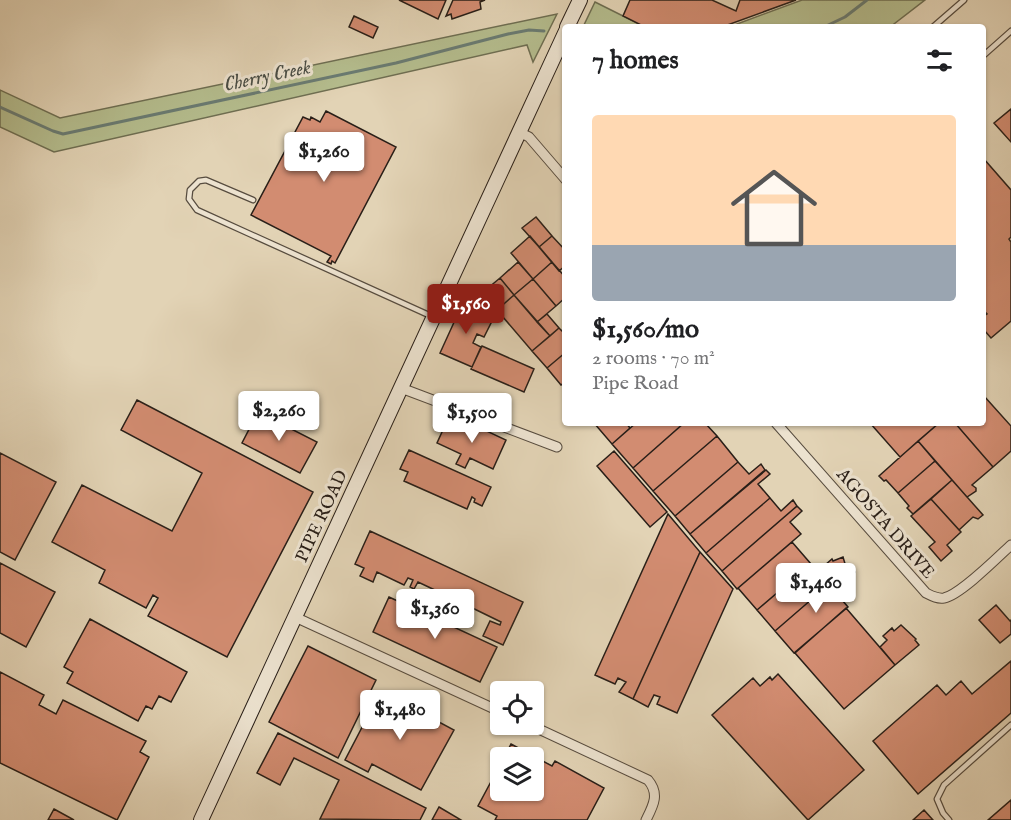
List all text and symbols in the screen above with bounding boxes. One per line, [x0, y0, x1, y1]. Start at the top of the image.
text: 7 homes [592, 44, 679, 77]
icon: filters [923, 44, 956, 77]
water label: Cherry Creek [222, 55, 313, 98]
pin: $1,260 [275, 132, 373, 183]
text: $1,260 [298, 139, 350, 164]
icon: home [720, 154, 828, 262]
pin: $1,560 [417, 284, 515, 335]
text: $1,560 [441, 291, 491, 316]
text: $1,560/mo [592, 313, 699, 346]
text: 2 rooms · 70 m² [592, 346, 715, 371]
text: Pipe Road [592, 371, 678, 396]
pin: $2,260 [230, 391, 328, 442]
pin: $1,500 [423, 393, 521, 444]
text: $2,260 [252, 398, 306, 423]
text: $1,500 [447, 400, 497, 425]
street label: AGOSTA DRIVE [830, 463, 939, 584]
street label: PIPE ROAD [291, 467, 354, 567]
pin: $1,460 [767, 563, 865, 614]
text: $1,460 [790, 570, 842, 595]
pin: $1,360 [386, 589, 484, 640]
text: $1,360 [410, 596, 460, 621]
map controls [490, 681, 544, 801]
button: locate [490, 681, 544, 735]
pin: $1,480 [351, 690, 449, 741]
text: $1,480 [374, 697, 426, 722]
button: layers [490, 747, 544, 801]

